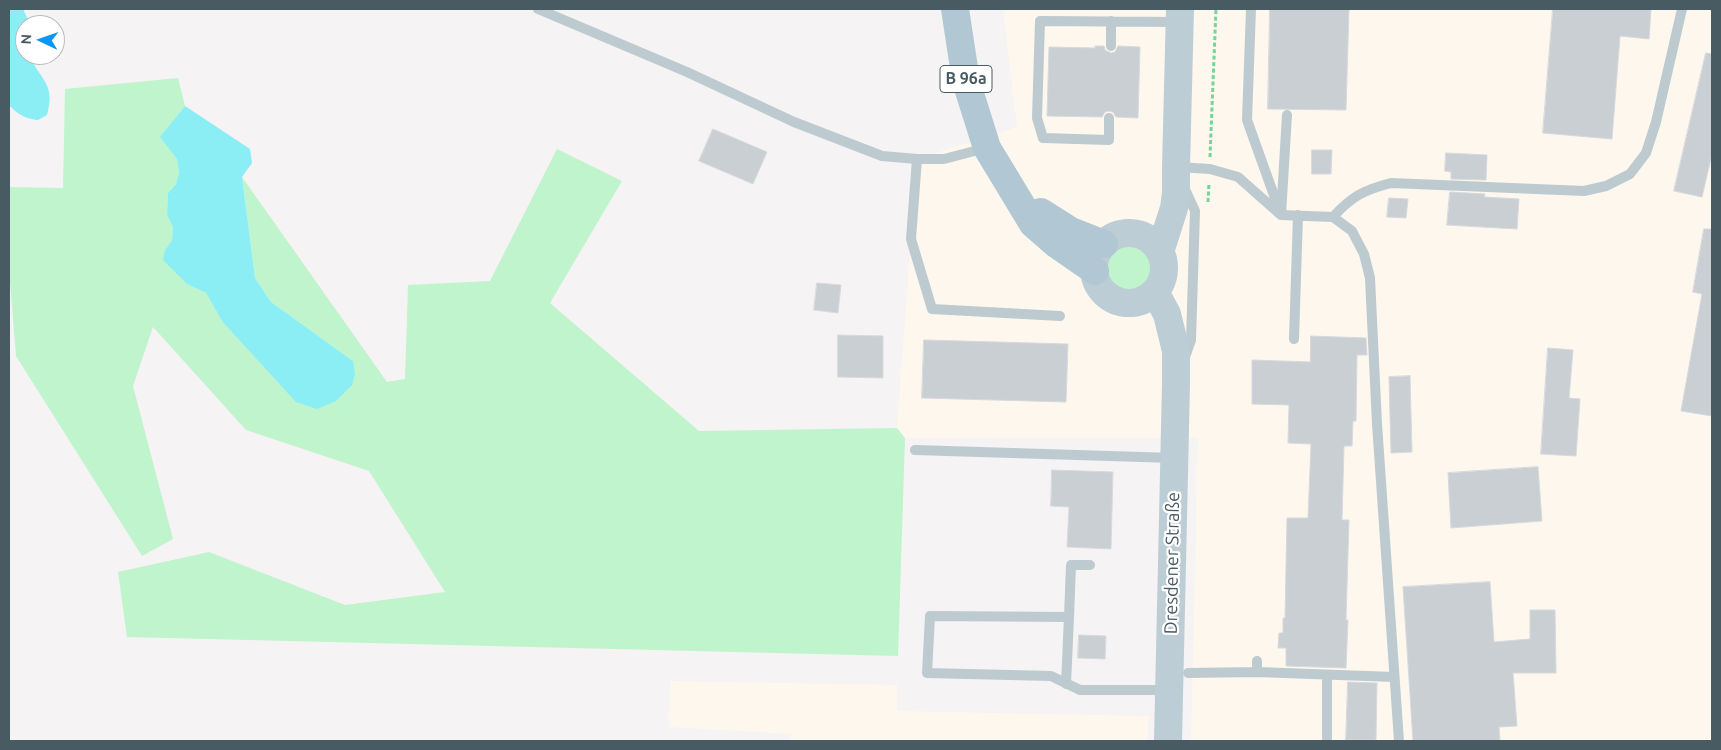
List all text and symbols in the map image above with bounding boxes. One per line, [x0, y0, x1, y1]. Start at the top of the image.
north arrow [15, 15, 65, 65]
text: N [18, 34, 34, 45]
road number: B 96a [940, 66, 992, 92]
street label: Dresdener Straße [1160, 492, 1184, 634]

